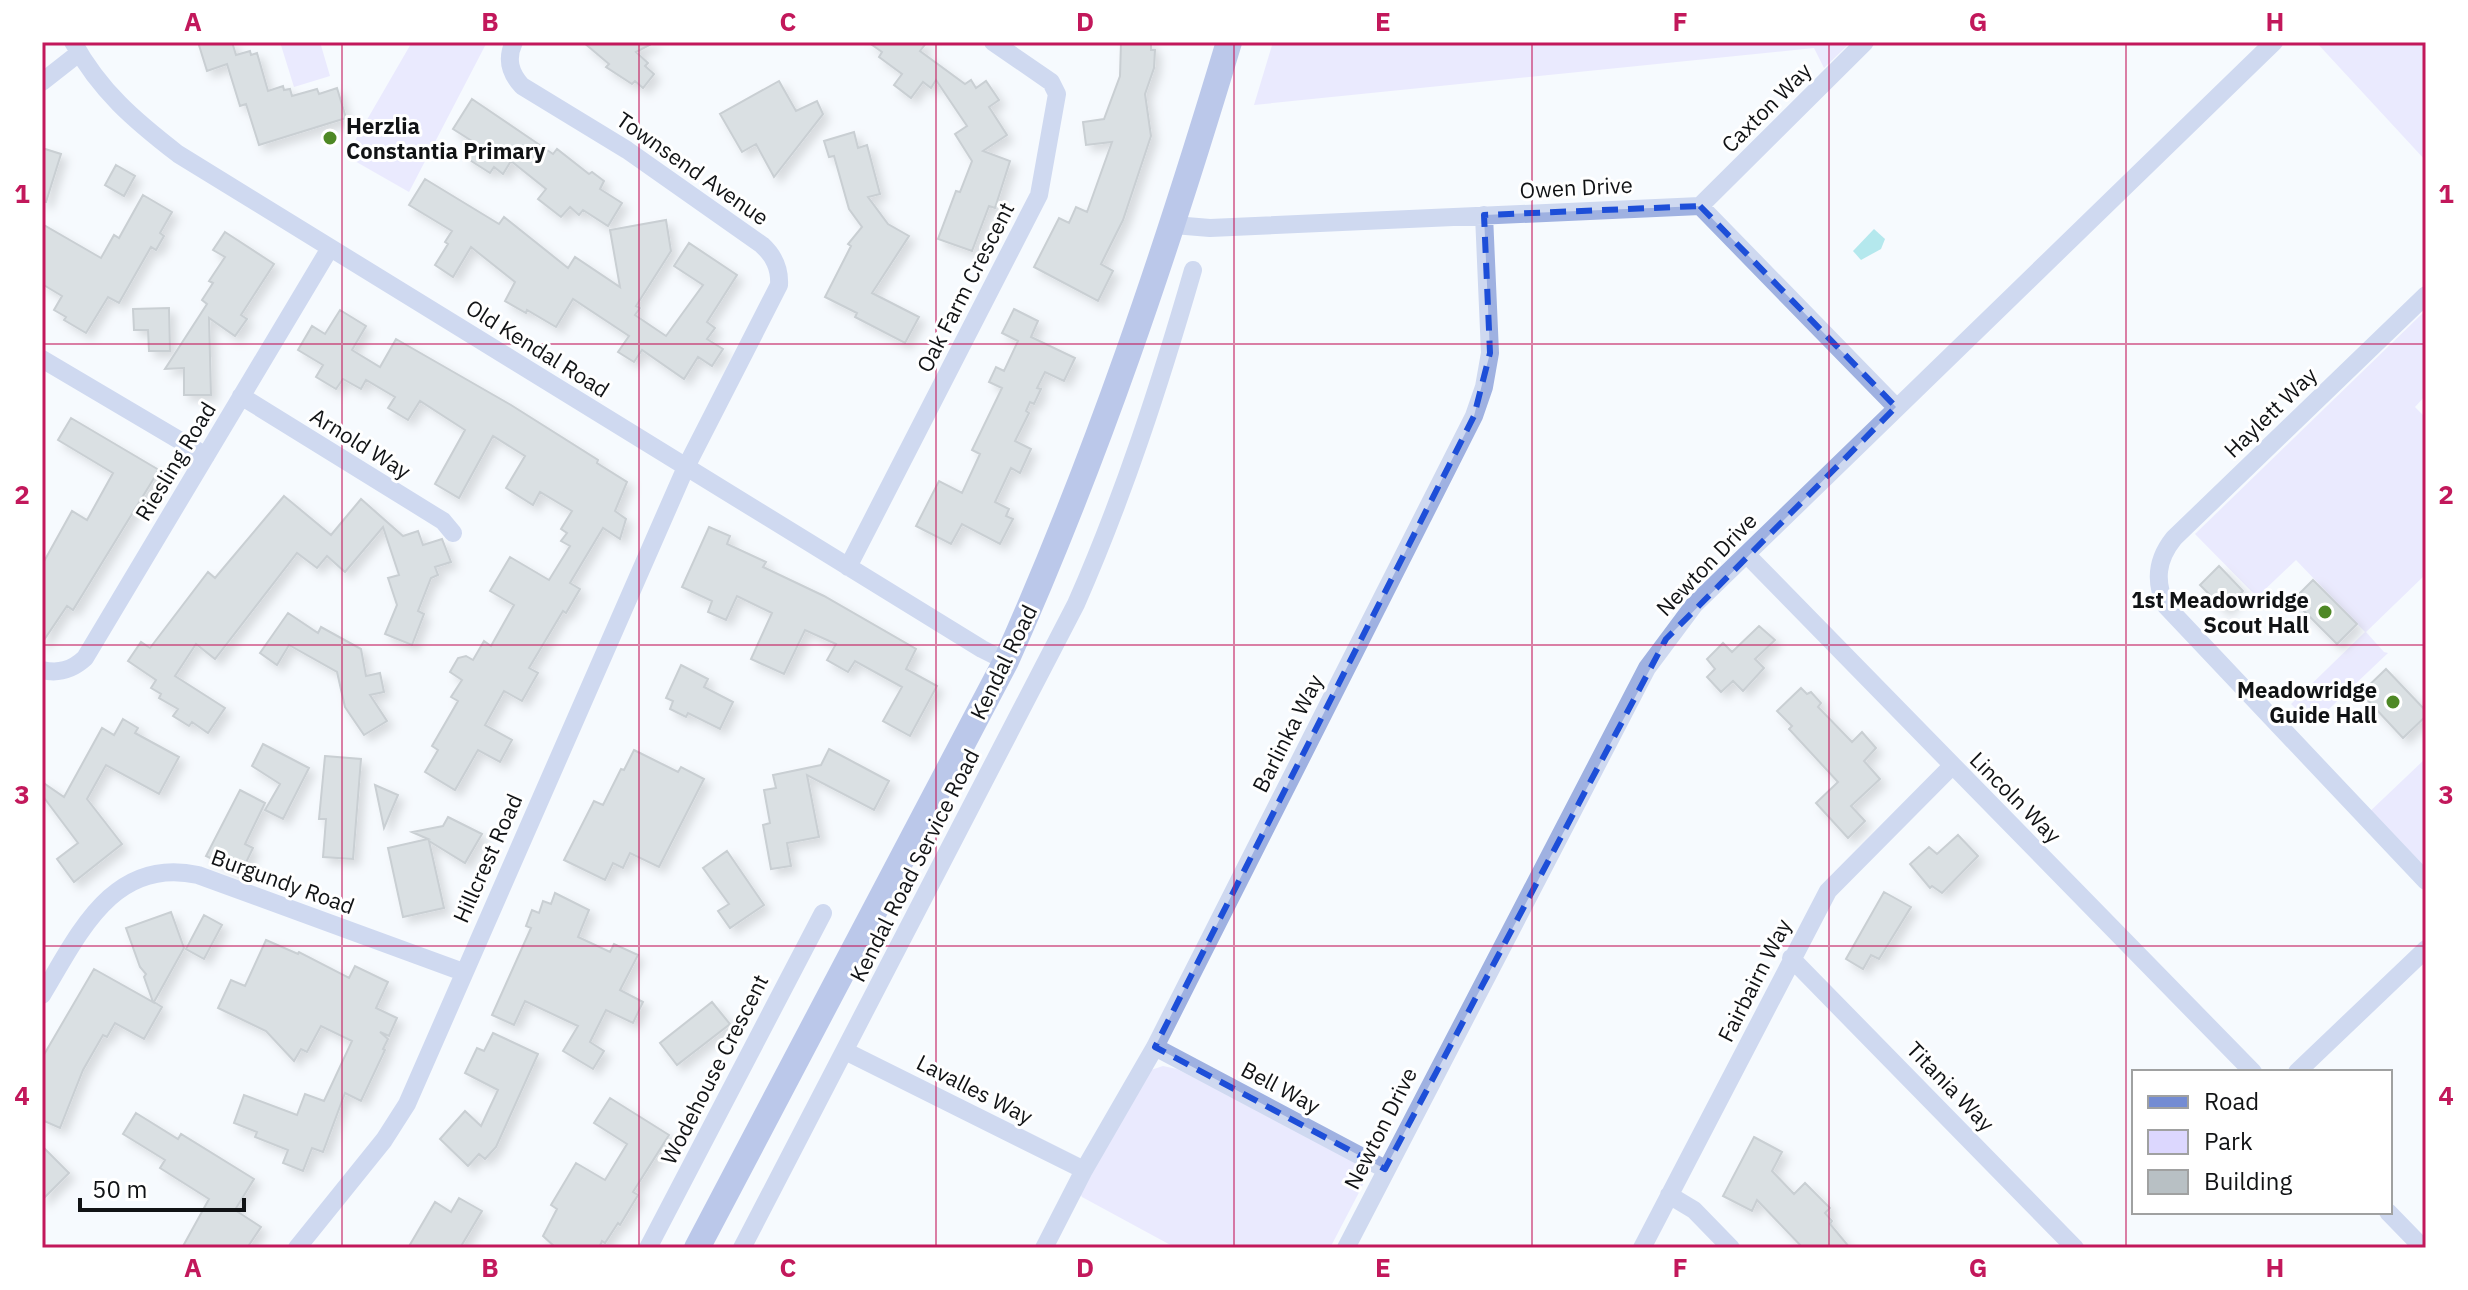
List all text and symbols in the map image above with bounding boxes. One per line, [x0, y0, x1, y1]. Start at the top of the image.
text: A [184, 4, 202, 38]
text: B [481, 4, 499, 38]
text: C [780, 4, 797, 38]
text: D [1076, 4, 1094, 38]
text: E [1375, 4, 1391, 38]
text: F [1672, 4, 1688, 38]
text: G [1969, 4, 1987, 38]
text: H [2266, 4, 2284, 38]
street label: Caxton Way [1715, 56, 1817, 158]
street label: Townsend Avenue [611, 105, 775, 231]
place label: Herzlia Constantia Primary [346, 111, 546, 165]
marker: Herzlia Constantia Primary [321, 129, 339, 147]
street label: Owen Drive [1519, 170, 1633, 204]
text: 1 [14, 176, 30, 210]
text: 1 [2438, 176, 2454, 210]
street label: Oak Farm Crescent [910, 197, 1020, 377]
street label: Old Kendal Road [461, 292, 615, 404]
street label: Haylett Way [2217, 360, 2323, 464]
street label: Riesling Road [128, 396, 222, 526]
street label: Arnold Way [305, 401, 417, 485]
text: 2 [14, 477, 30, 511]
text: 2 [2438, 477, 2454, 511]
street label: Newton Drive [1649, 506, 1763, 622]
place label: 1st Meadowridge Scout Hall [2131, 585, 2309, 639]
street label: Kendal Road [963, 600, 1043, 724]
marker: 1st Meadowridge Scout Hall [2316, 603, 2334, 621]
street label: Barlinka Way [1245, 669, 1329, 797]
place label: Meadowridge Guide Hall [2237, 675, 2377, 729]
marker: Meadowridge Guide Hall [2384, 693, 2402, 711]
street label: Kendal Road Service Road [843, 744, 985, 986]
street label: Lincoln Way [1964, 745, 2068, 849]
text: 3 [14, 777, 30, 811]
text: 3 [2438, 777, 2454, 811]
street label: Hillcrest Road [446, 789, 528, 927]
street label: Burgundy Road [207, 842, 359, 920]
street label: Fairbairn Way [1711, 913, 1797, 1047]
street label: Wodehouse Crescent [654, 969, 774, 1169]
street label: Titania Way [1901, 1035, 2001, 1137]
street label: Lavalles Way [912, 1047, 1038, 1131]
street label: Bell Way [1236, 1054, 1326, 1120]
street label: Newton Drive [1337, 1062, 1423, 1194]
legend [2132, 1070, 2392, 1214]
text: 4 [14, 1078, 30, 1112]
text: 4 [2438, 1078, 2454, 1112]
text: Road [2204, 1085, 2259, 1117]
text: Park [2204, 1125, 2253, 1157]
scale bar [80, 1162, 244, 1212]
text: Building [2204, 1165, 2292, 1197]
text: 50 m [92, 1173, 147, 1205]
text: A [184, 1250, 202, 1284]
text: B [481, 1250, 499, 1284]
text: C [780, 1250, 797, 1284]
text: D [1076, 1250, 1094, 1284]
text: E [1375, 1250, 1391, 1284]
text: F [1672, 1250, 1688, 1284]
text: G [1969, 1250, 1987, 1284]
text: H [2266, 1250, 2284, 1284]

